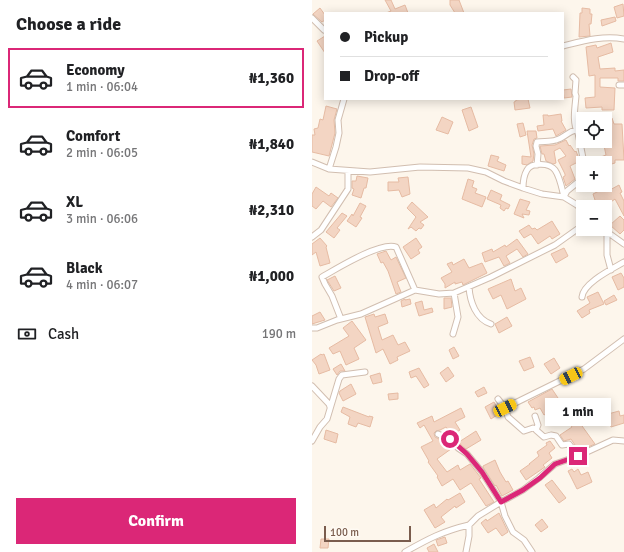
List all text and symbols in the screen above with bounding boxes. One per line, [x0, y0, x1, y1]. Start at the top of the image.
text: Choose a ride [16, 13, 121, 35]
text: Pickup [364, 28, 408, 46]
icon: car [18, 60, 54, 96]
text: Economy [66, 61, 125, 79]
text: Drop-off [364, 67, 419, 85]
text: ₦1,360 [249, 69, 294, 87]
text: 1 min · 06:04 [66, 79, 138, 95]
map controls [576, 112, 612, 236]
button: locate [576, 112, 612, 148]
icon: car [18, 126, 54, 162]
text: Comfort [66, 127, 120, 145]
text: ₦1,840 [249, 135, 294, 153]
text: 2 min · 06:05 [66, 145, 138, 161]
button: + [576, 156, 612, 192]
icon: car [18, 192, 54, 228]
text: XL [66, 193, 83, 211]
button: − [576, 200, 612, 236]
text: ₦2,310 [249, 201, 294, 219]
text: 3 min · 06:06 [66, 211, 138, 227]
icon: car [18, 258, 54, 294]
text: Black [66, 259, 103, 277]
text: ₦1,000 [249, 267, 294, 285]
text: 4 min · 06:07 [66, 277, 138, 293]
icon: cash [16, 323, 38, 345]
text: Cash [48, 325, 79, 343]
text: 190 m [262, 326, 296, 342]
car [558, 365, 584, 387]
car [492, 397, 518, 419]
callout: 1 min [545, 398, 611, 426]
text: 1 min [562, 404, 594, 420]
route start [441, 430, 459, 448]
route end [569, 447, 587, 465]
button: Confirm [16, 498, 296, 544]
scale bar [324, 524, 411, 543]
text: 100 m [330, 526, 359, 539]

